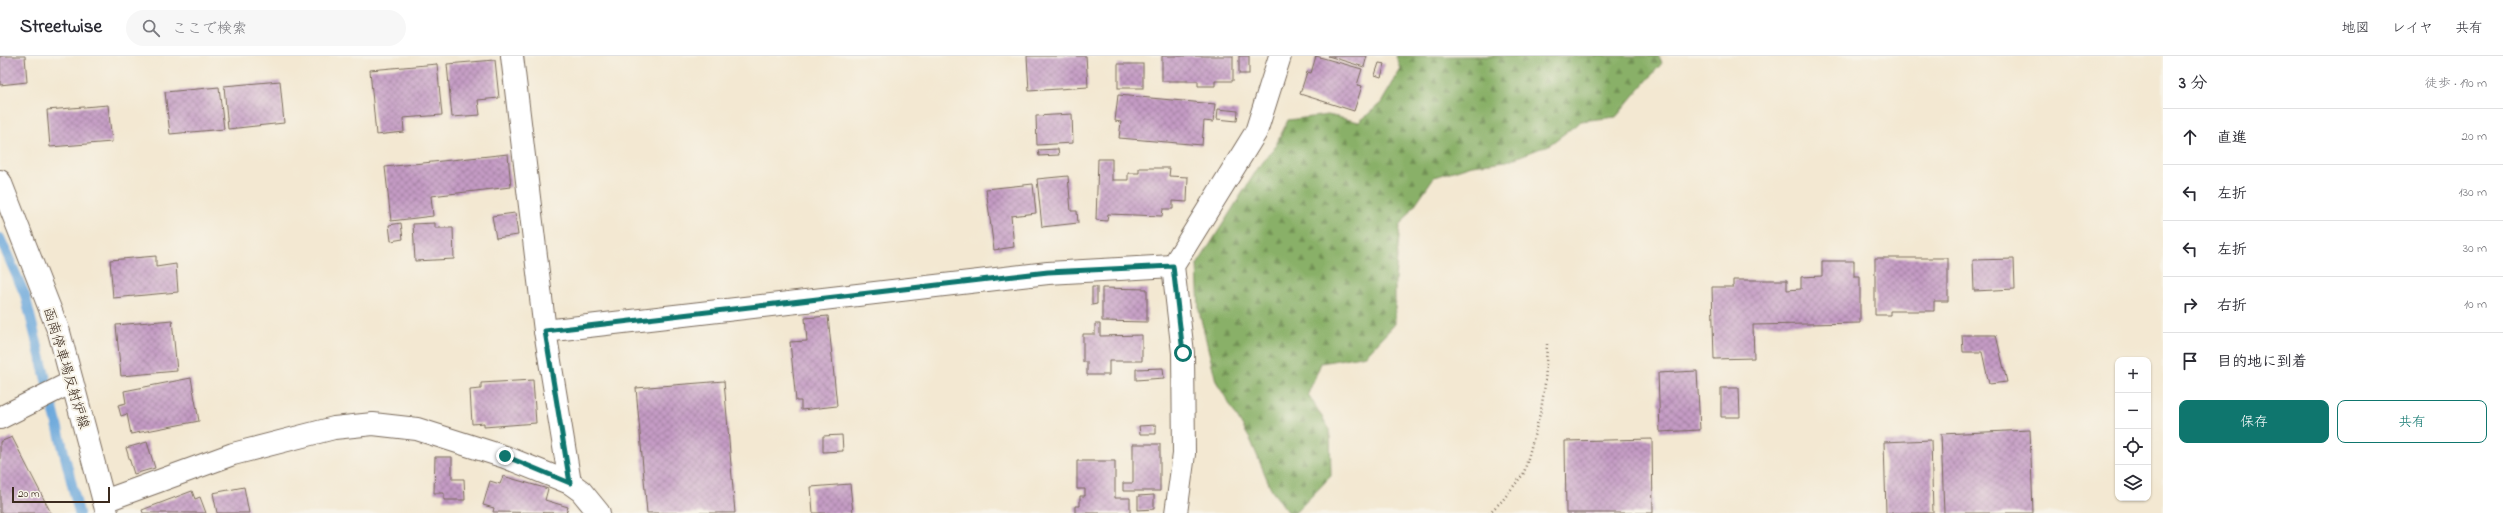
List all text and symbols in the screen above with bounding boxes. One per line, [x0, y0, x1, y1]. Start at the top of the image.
search box [126, 10, 406, 46]
text: Streetwise [20, 14, 102, 41]
icon: search [140, 17, 162, 39]
text: ここで検索 [172, 18, 247, 40]
text: 地図 [2342, 18, 2370, 39]
text: レイヤ [2392, 18, 2433, 39]
text: 共有 [2455, 18, 2483, 39]
text: 3 分 [2179, 71, 2207, 96]
text: 徒歩 · 190 m [2425, 74, 2487, 93]
icon: ahead [2179, 126, 2201, 148]
text: 直進 [2217, 127, 2247, 149]
text: 20 m [2462, 127, 2487, 146]
icon: left [2179, 182, 2201, 204]
text: 左折 [2217, 183, 2247, 205]
text: 130 m [2459, 183, 2487, 202]
icon: left [2179, 238, 2201, 260]
text: 左折 [2217, 239, 2247, 261]
text: 30 m [2463, 239, 2487, 258]
icon: right [2179, 294, 2201, 316]
text: 右折 [2217, 295, 2247, 317]
text: 10 m [2464, 295, 2487, 314]
street label: 函南停車場反射炉線 [37, 305, 94, 432]
route start [1174, 344, 1192, 362]
icon: arrive [2179, 350, 2201, 372]
text: 目的地に到着 [2217, 351, 2307, 373]
map controls [2115, 357, 2151, 501]
button: + [2115, 357, 2151, 393]
button: − [2115, 393, 2151, 429]
button: 保存 [2179, 400, 2329, 443]
button: 共有 [2337, 400, 2487, 443]
button: locate [2115, 429, 2151, 465]
route end [496, 447, 514, 465]
button: layers [2115, 465, 2151, 501]
scale bar [12, 485, 110, 504]
text: 20 m [18, 486, 40, 502]

